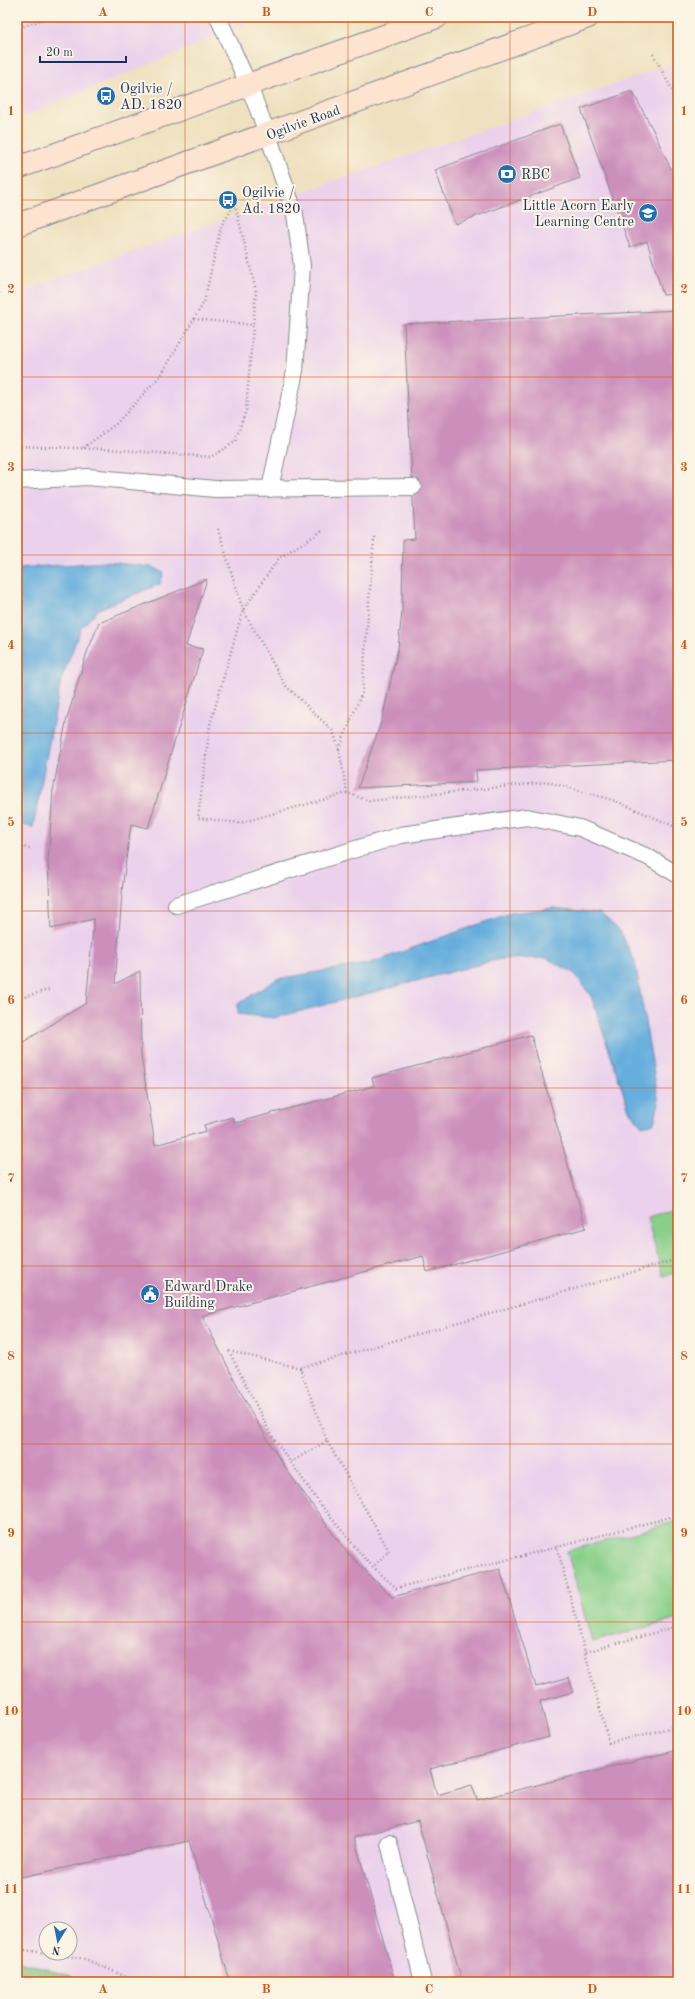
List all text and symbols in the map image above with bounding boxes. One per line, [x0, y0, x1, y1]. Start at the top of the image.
text: A [98, 6, 108, 19]
text: B [261, 6, 271, 19]
text: C [425, 6, 433, 19]
text: D [587, 6, 597, 19]
scale bar [40, 38, 126, 64]
text: 20 m [46, 47, 73, 59]
place label: Ogilvie / AD. 1820 [120, 82, 182, 112]
bus stop icon: Ogilvie / AD. 1820 [95, 85, 117, 107]
street label: Ogilvie Road [264, 103, 342, 143]
text: 1 [7, 105, 15, 118]
text: 1 [680, 105, 688, 118]
bank icon: RBC [496, 163, 518, 185]
place label: RBC [521, 168, 550, 182]
place label: Ogilvie / Ad. 1820 [242, 186, 300, 216]
bus stop icon: Ogilvie / Ad. 1820 [217, 189, 239, 211]
place label: Little Acorn Early Learning Centre [522, 199, 635, 229]
school or university icon: Little Acorn Early Learning Centre [637, 202, 659, 224]
text: 2 [7, 283, 15, 296]
text: 2 [680, 283, 688, 296]
text: 3 [7, 461, 15, 474]
text: 3 [680, 461, 688, 474]
text: 4 [7, 639, 15, 652]
text: 4 [680, 639, 688, 652]
text: 5 [7, 816, 15, 829]
text: 5 [680, 816, 688, 829]
text: 6 [7, 994, 15, 1007]
text: 6 [680, 994, 688, 1007]
text: 7 [7, 1172, 15, 1185]
text: 7 [680, 1172, 688, 1185]
place label: Edward Drake Building [164, 1280, 253, 1310]
public building icon: Edward Drake Building [139, 1283, 161, 1305]
text: 8 [7, 1350, 15, 1363]
text: 8 [680, 1350, 688, 1363]
text: 9 [7, 1527, 15, 1540]
text: 9 [680, 1527, 688, 1540]
text: 10 [3, 1705, 19, 1718]
text: 10 [676, 1705, 692, 1718]
text: 11 [3, 1883, 19, 1896]
text: 11 [676, 1883, 692, 1896]
north arrow [38, 1921, 78, 1961]
text: N [51, 1943, 62, 1956]
text: A [98, 1983, 108, 1996]
text: B [261, 1983, 271, 1996]
text: C [425, 1983, 433, 1996]
text: D [587, 1983, 597, 1996]

